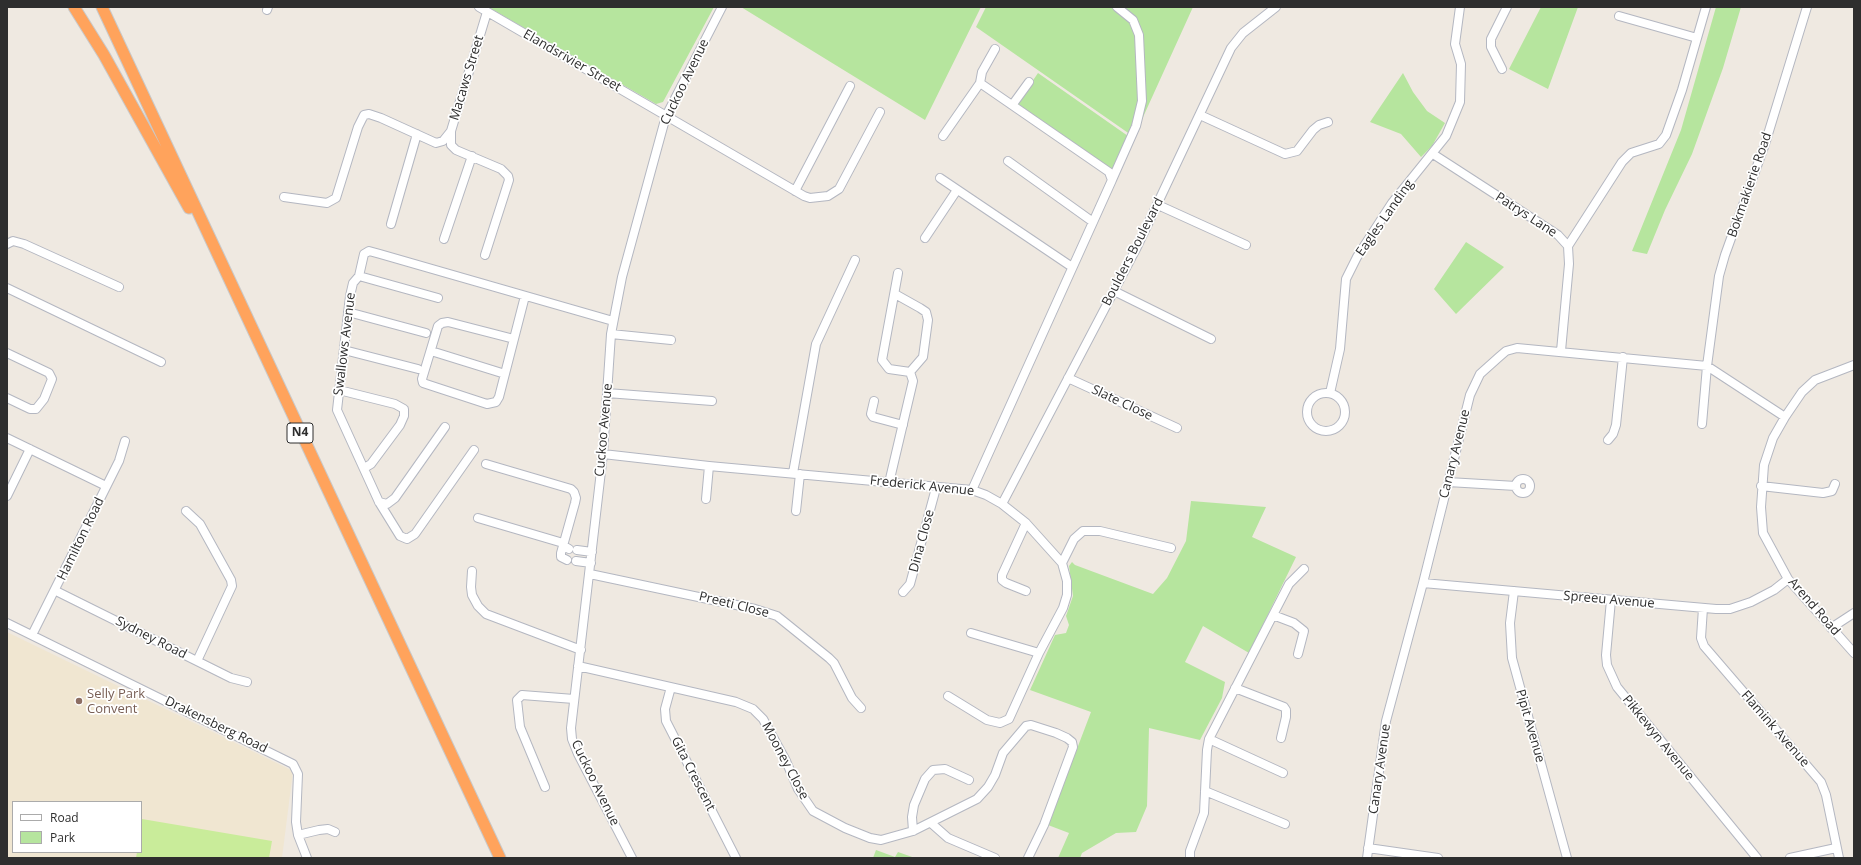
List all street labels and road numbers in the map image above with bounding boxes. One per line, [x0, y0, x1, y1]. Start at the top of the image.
street label: Elandsrivier Street [520, 27, 624, 95]
street label: Macaws Street [447, 33, 487, 123]
street label: Cuckoo Avenue [657, 37, 713, 127]
street label: Bokmakierie Road [1725, 130, 1775, 240]
street label: Eagles Landing [1353, 177, 1417, 259]
street label: Patrys Lane [1492, 189, 1560, 241]
street label: Boulders Boulevard [1099, 195, 1167, 309]
street label: Swallows Avenue [331, 292, 359, 396]
street label: Slate Close [1089, 382, 1155, 424]
street label: Cuckoo Avenue [592, 383, 616, 477]
street label: Canary Avenue [1436, 408, 1474, 500]
road number: N4 [287, 423, 313, 443]
street label: Frederick Avenue [869, 473, 975, 499]
street label: Hamilton Road [54, 495, 108, 583]
street label: Dina Close [906, 508, 938, 574]
street label: Arend Road [1785, 575, 1843, 639]
street label: Spreeu Avenue [1563, 588, 1655, 612]
street label: Preeti Close [697, 589, 771, 621]
street label: Sydney Road [113, 613, 189, 663]
street label: Pipit Avenue [1512, 688, 1548, 764]
street label: Flamink Avenue [1738, 688, 1812, 770]
street label: Pikkewyn Avenue [1619, 692, 1697, 784]
street label: Drakensberg Road [162, 693, 270, 757]
street label: Mooney Close [758, 720, 812, 802]
street label: Canary Avenue [1366, 723, 1394, 815]
street label: Gita Crescent [668, 734, 718, 814]
street label: Cuckoo Avenue [567, 738, 623, 828]

